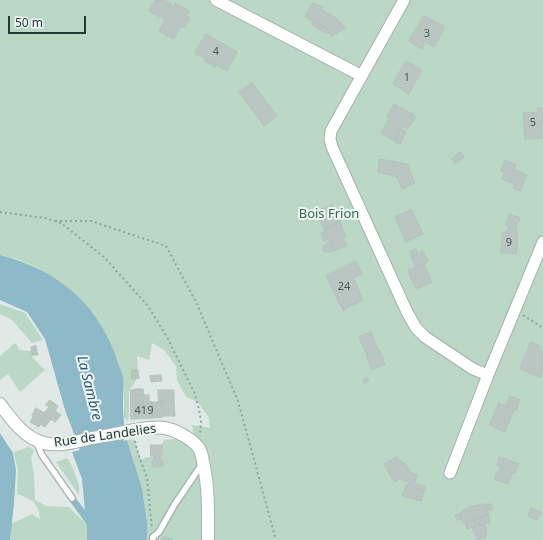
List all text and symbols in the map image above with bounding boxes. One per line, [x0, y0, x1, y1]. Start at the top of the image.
scale bar [10, 8, 88, 34]
text: 50 m [15, 14, 43, 31]
house number: 3 [424, 27, 430, 41]
house number: 4 [213, 45, 219, 59]
house number: 1 [404, 71, 410, 85]
house number: 5 [530, 116, 536, 130]
park label: Bois Frion [299, 206, 359, 222]
house number: 9 [506, 236, 512, 250]
house number: 24 [338, 280, 350, 294]
water label: La Sambre [73, 354, 105, 422]
house number: 419 [135, 404, 153, 418]
street label: Rue de Landelies [53, 421, 157, 451]

